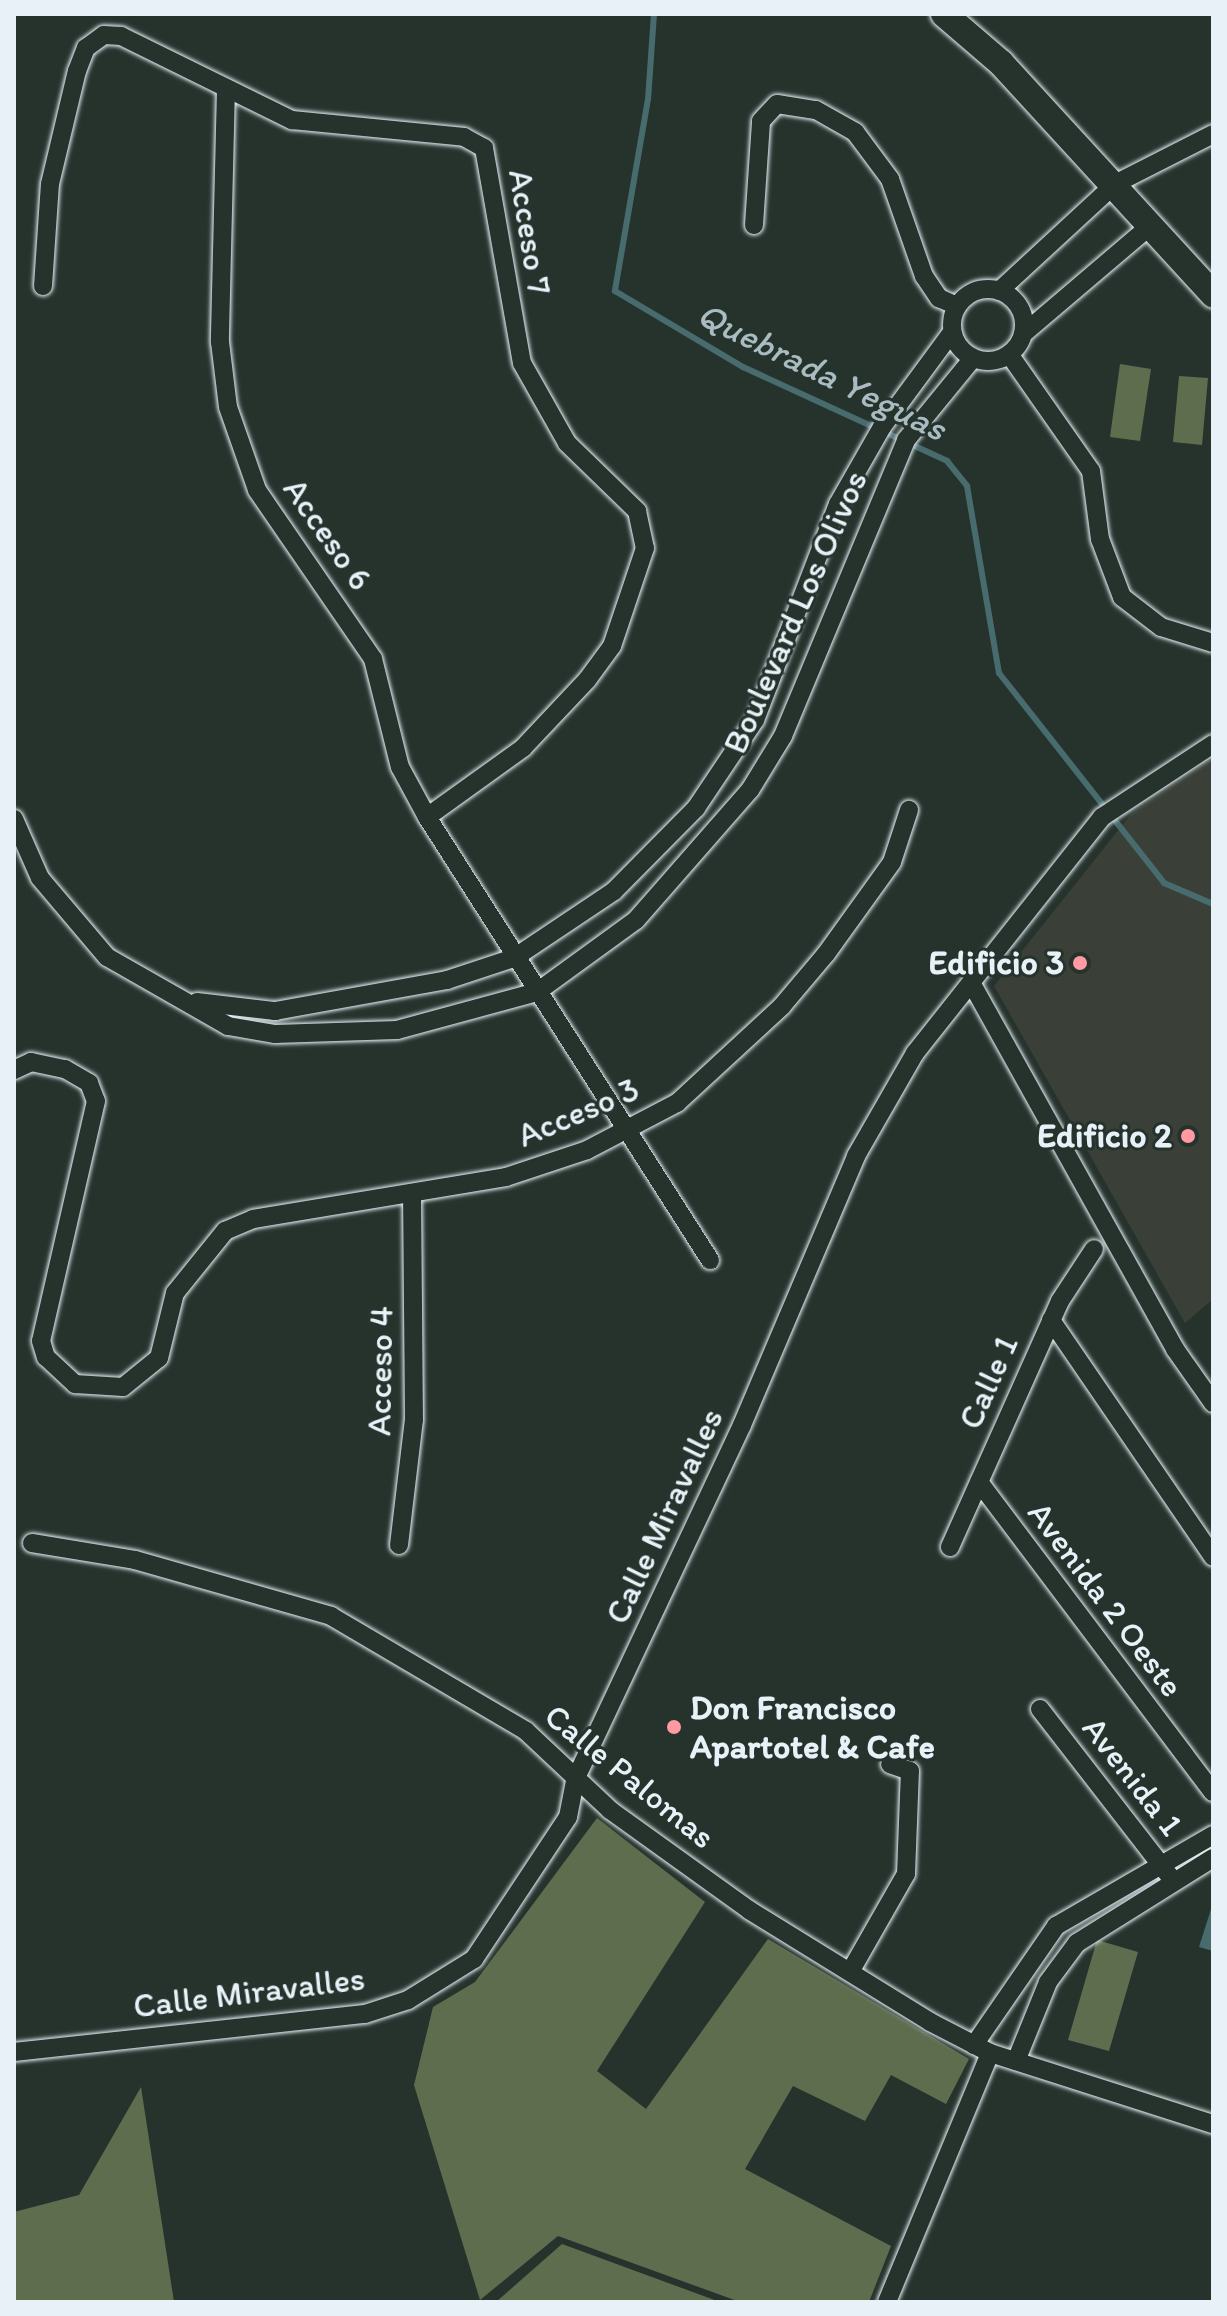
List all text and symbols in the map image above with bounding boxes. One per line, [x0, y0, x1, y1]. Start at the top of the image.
street label: Acceso 7 [500, 166, 560, 298]
water label: Quebrada Yeguas [691, 292, 953, 450]
street label: Boulevard Los Olivos [714, 464, 876, 760]
street label: Acceso 6 [275, 470, 381, 598]
place label: Edificio 3 [929, 943, 1064, 983]
marker: Edificio 3 [1071, 954, 1089, 972]
street label: Acceso 3 [511, 1068, 645, 1156]
place label: Edificio 2 [1037, 1116, 1172, 1156]
marker: Edificio 2 [1179, 1127, 1197, 1145]
street label: Acceso 4 [358, 1306, 402, 1436]
street label: Calle 1 [949, 1329, 1027, 1435]
street label: Calle Miravalles [596, 1402, 732, 1630]
street label: Avenida 2 Oeste [1019, 1493, 1193, 1705]
place label: Don Francisco Apartotel & Cafe [690, 1687, 935, 1766]
street label: Calle Palomas [537, 1695, 723, 1857]
street label: Avenida 1 [1074, 1708, 1192, 1844]
marker: Don Francisco Apartotel & Cafe [665, 1718, 683, 1736]
street label: Calle Miravalles [131, 1958, 367, 2026]

